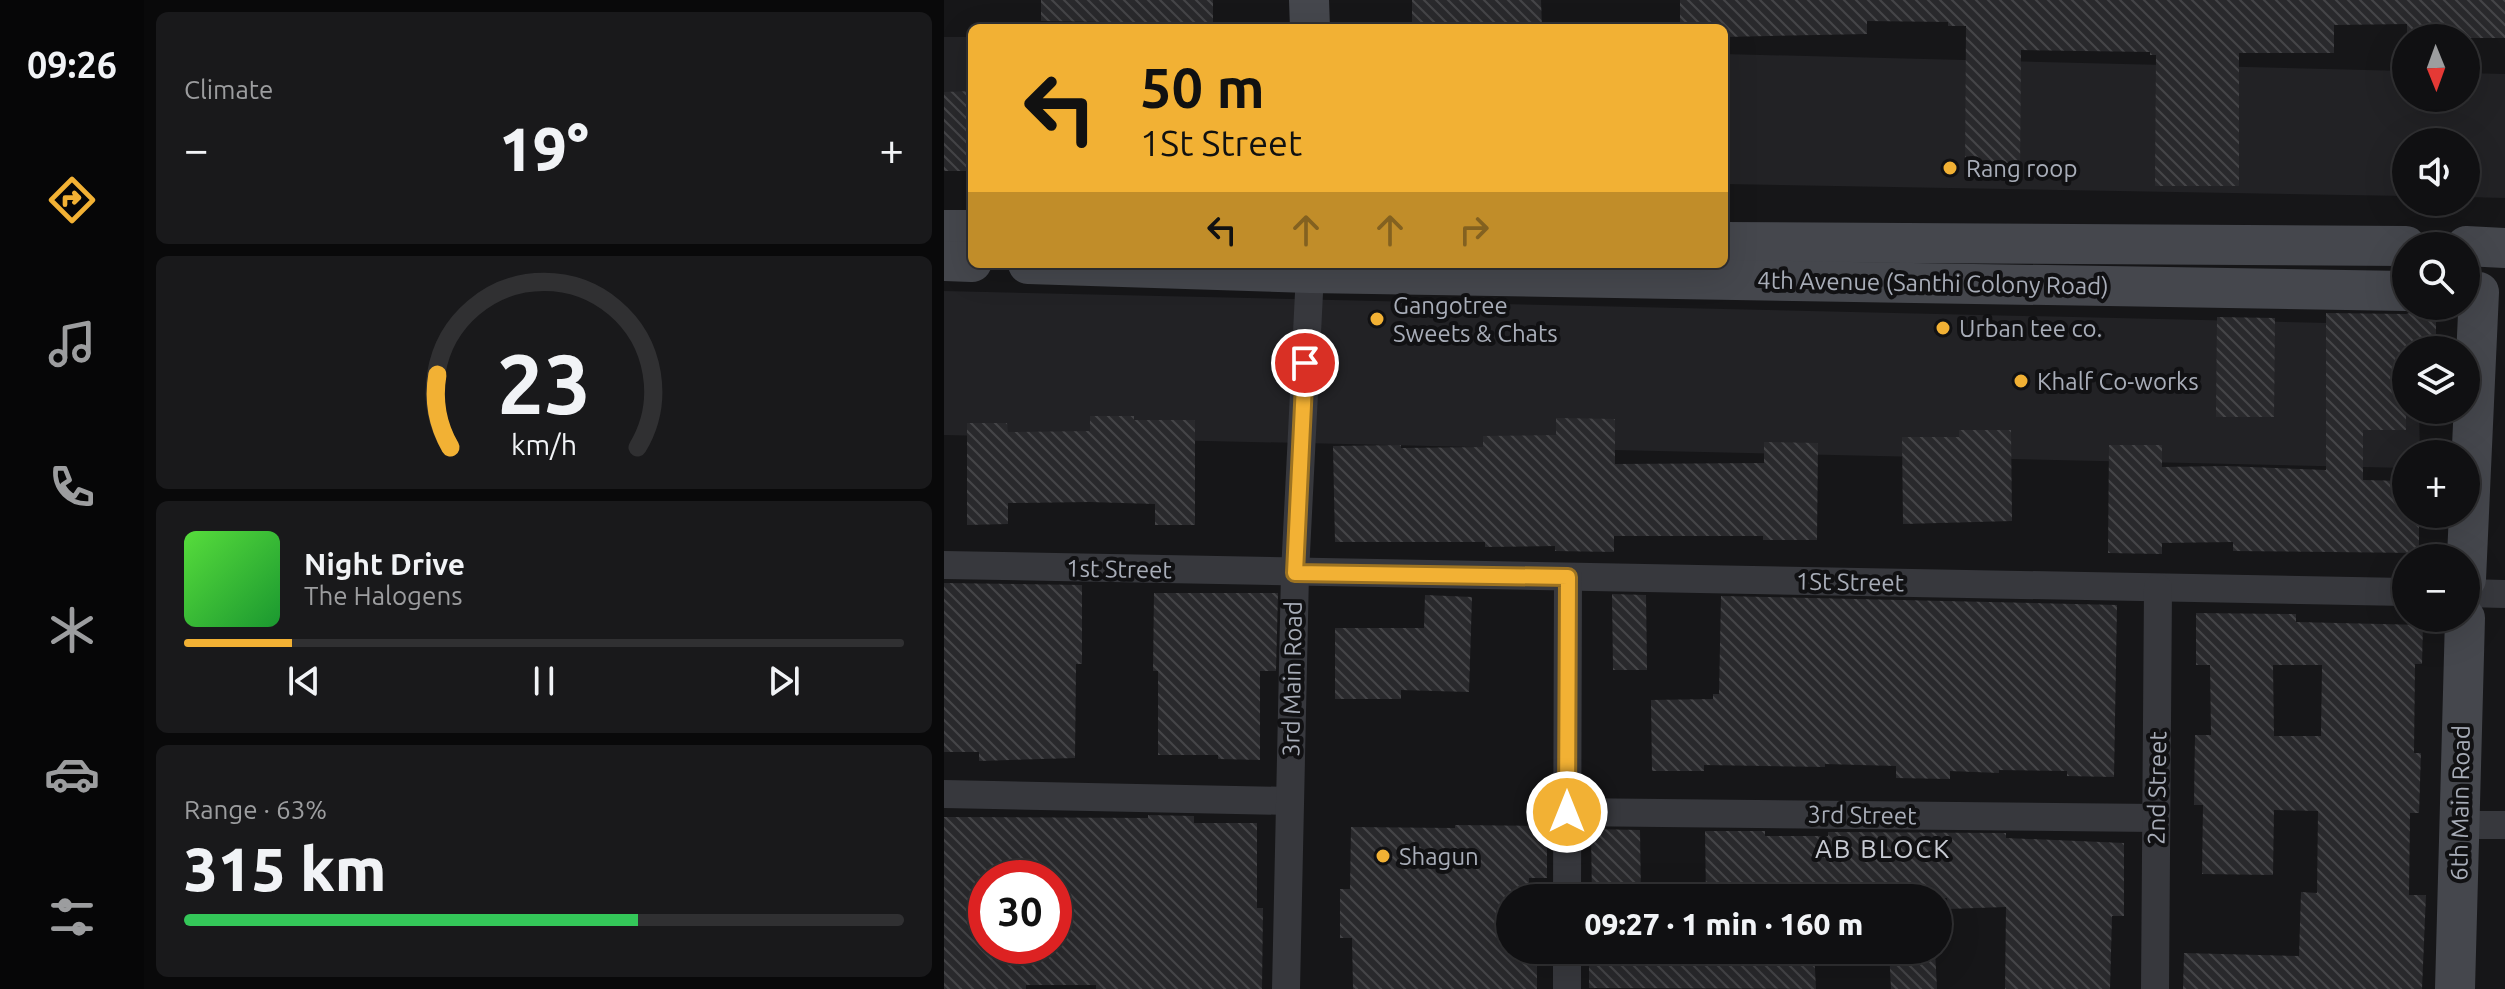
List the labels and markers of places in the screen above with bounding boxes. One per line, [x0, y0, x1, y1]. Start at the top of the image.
place label: Rang roop [1966, 155, 2077, 182]
marker: Rang roop [1941, 159, 1959, 177]
place label: Gangotree Sweets & Chats [1393, 292, 1558, 347]
marker: Gangotree Sweets & Chats [1368, 310, 1386, 328]
place label: Urban tee co. [1959, 315, 2102, 342]
marker: Urban tee co. [1934, 319, 1952, 337]
pin [1271, 329, 1339, 397]
place label: Khalf Co-works [2037, 368, 2199, 395]
marker: Khalf Co-works [2012, 372, 2030, 390]
place label: Shagun [1399, 843, 1479, 870]
marker: Shagun [1374, 847, 1392, 865]

